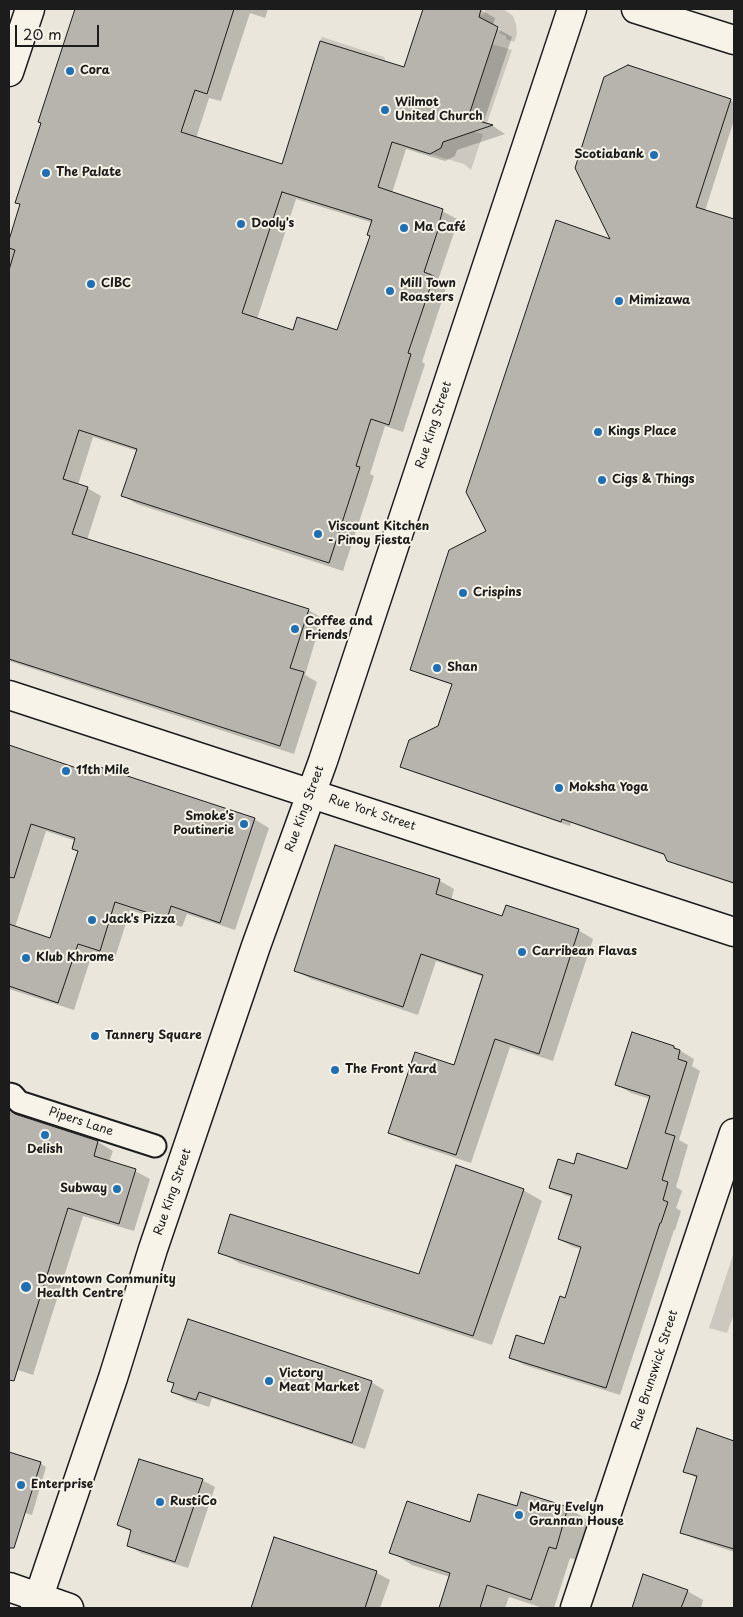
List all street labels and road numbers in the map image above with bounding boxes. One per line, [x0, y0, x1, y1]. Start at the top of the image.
street label: Rue King Street [413, 380, 455, 470]
street label: Rue King Street [283, 764, 327, 854]
street label: Rue York Street [327, 792, 417, 834]
street label: Pipers Lane [47, 1105, 115, 1139]
street label: Rue King Street [151, 1147, 195, 1237]
street label: Rue Brunswick Street [629, 1308, 681, 1432]

